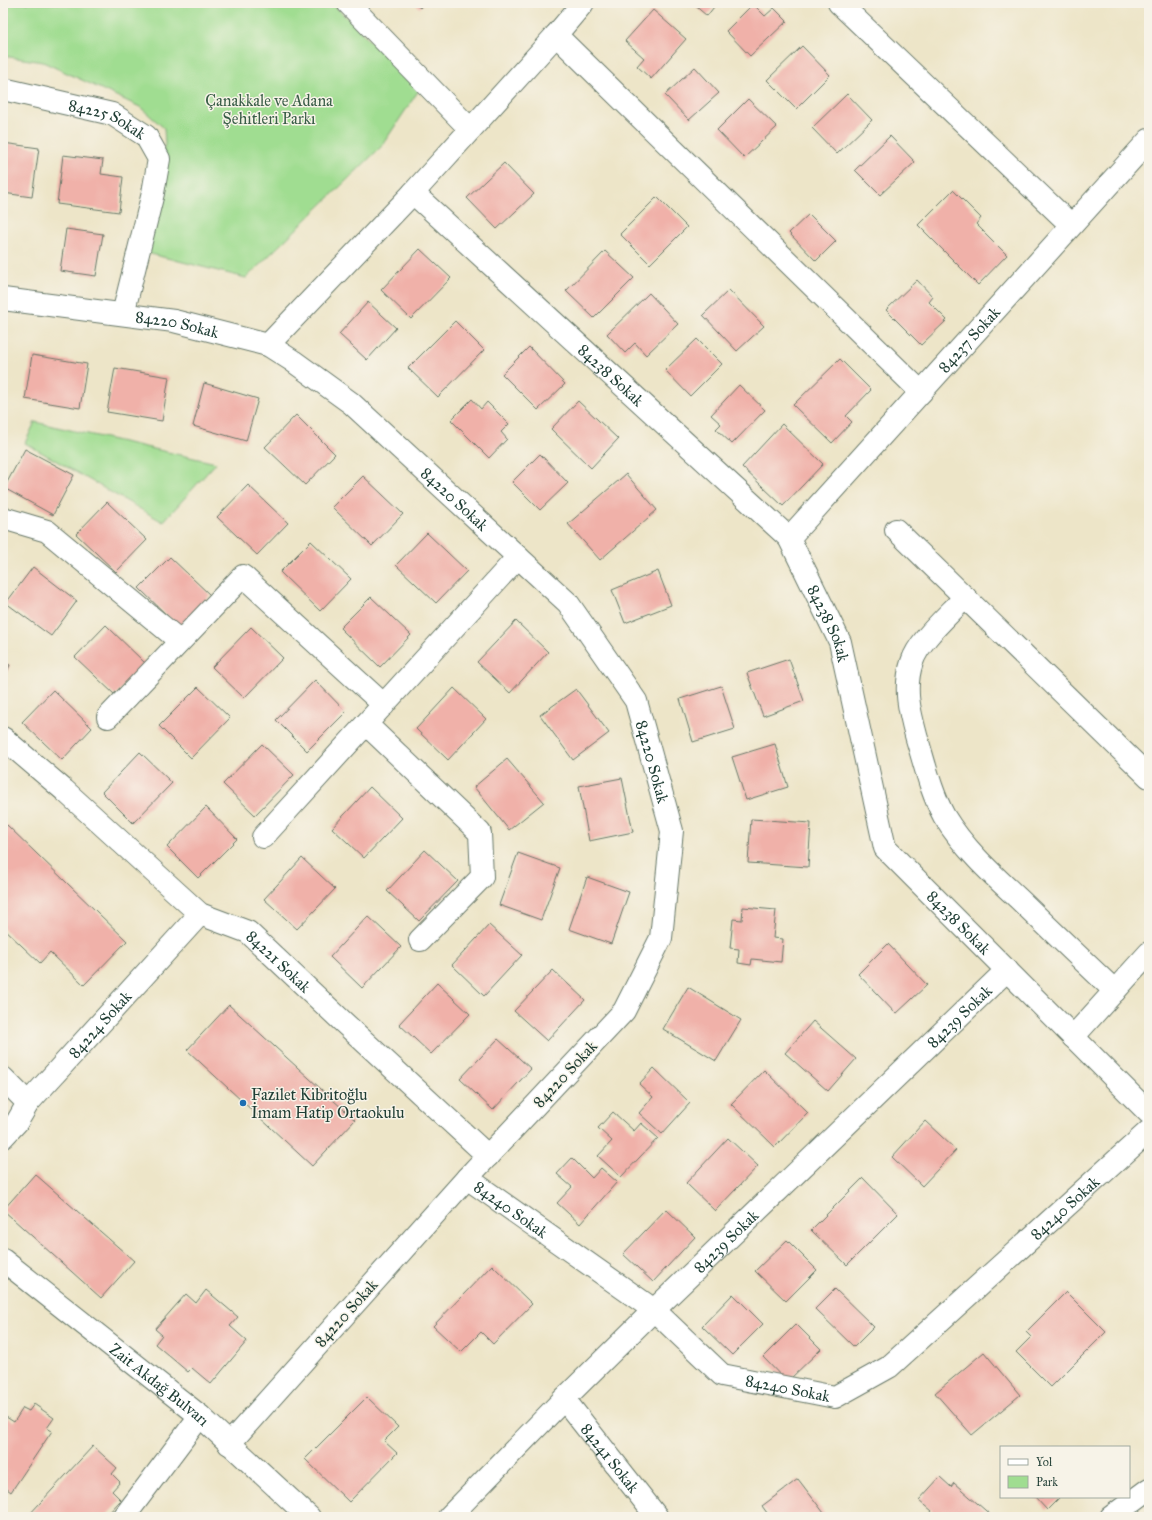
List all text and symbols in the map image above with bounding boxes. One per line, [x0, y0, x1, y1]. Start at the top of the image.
park label: Çanakkale ve Adana Şehitleri Parkı [205, 91, 333, 128]
street label: 84225 Sokak [67, 95, 150, 143]
street label: 84237 Sokak [934, 302, 1004, 376]
street label: 84220 Sokak [134, 307, 222, 342]
street label: 84238 Sokak [574, 340, 648, 410]
street label: 84220 Sokak [417, 463, 493, 535]
street label: 84238 Sokak [804, 582, 854, 664]
street label: 84220 Sokak [632, 718, 673, 806]
street label: 84238 Sokak [923, 886, 995, 959]
street label: 84221 Sokak [243, 926, 316, 997]
street label: 84239 Sokak [923, 980, 996, 1052]
street label: 84224 Sokak [64, 986, 136, 1062]
street label: 84220 Sokak [529, 1036, 601, 1111]
place label: Fazilet Kibritoğlu İmam Hatip Ortaokulu [251, 1085, 405, 1122]
marker: Fazilet Kibritoğlu İmam Hatip Ortaokulu [238, 1098, 248, 1108]
street label: 84240 Sokak [1026, 1171, 1103, 1244]
street label: 84240 Sokak [471, 1177, 552, 1242]
street label: 84239 Sokak [689, 1205, 763, 1276]
street label: 84220 Sokak [311, 1275, 382, 1351]
street label: Zait Akdağ Bulvarı [106, 1339, 214, 1430]
street label: 84240 Sokak [744, 1370, 832, 1405]
street label: 84241 Sokak [577, 1419, 644, 1497]
legend [1000, 1446, 1130, 1498]
text: Yol [1036, 1455, 1053, 1469]
text: Park [1036, 1475, 1058, 1489]

